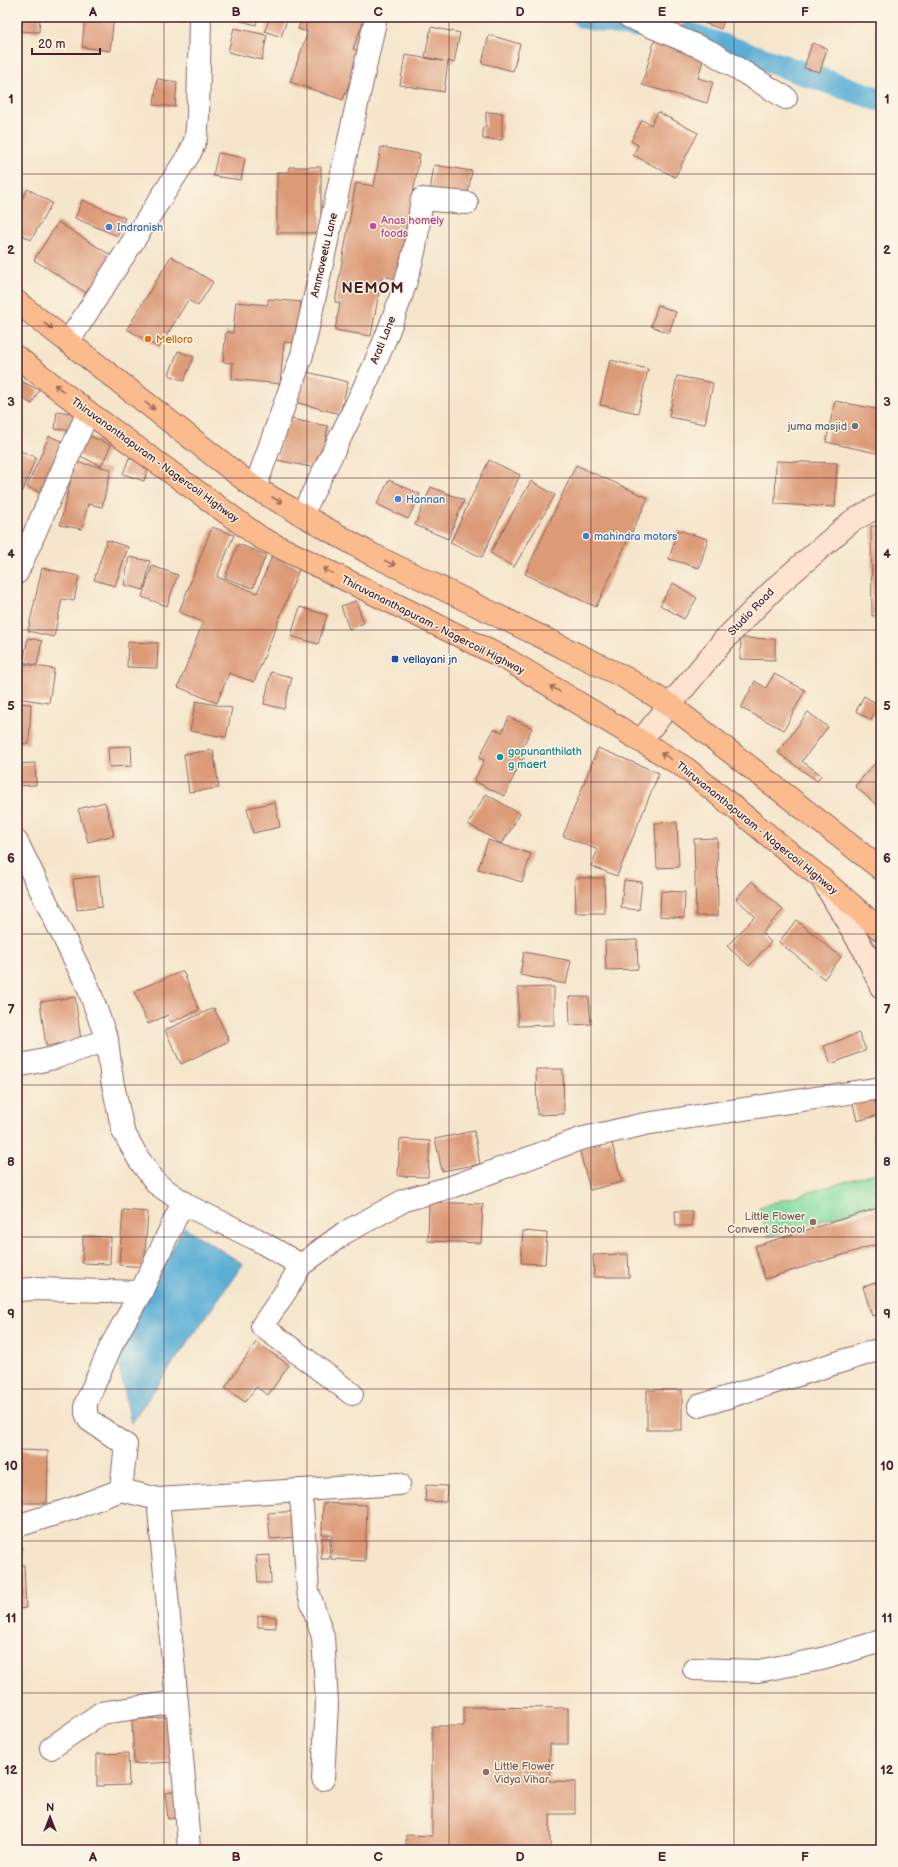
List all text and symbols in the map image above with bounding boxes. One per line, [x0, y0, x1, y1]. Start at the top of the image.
text: A [88, 4, 97, 20]
text: B [231, 4, 241, 20]
text: C [373, 4, 383, 20]
text: D [515, 4, 525, 20]
text: E [658, 4, 667, 20]
text: F [801, 4, 809, 20]
scale bar [32, 30, 100, 56]
text: 20 m [38, 37, 65, 52]
text: 1 [8, 91, 14, 107]
text: 1 [884, 91, 890, 107]
street label: Ammaveetu Lane [308, 211, 340, 299]
place label: Anas homely foods [381, 214, 444, 240]
place label: Indranish [117, 221, 163, 234]
marker: Anas homely foods [368, 221, 378, 231]
marker: Indranish [104, 222, 114, 232]
text: 2 [7, 242, 15, 258]
text: 2 [883, 242, 891, 258]
district label: NEMOM [342, 279, 404, 298]
street label: Arati Lane [367, 314, 399, 366]
one-way arrow [42, 321, 53, 330]
place label: Melloro [156, 333, 193, 346]
marker: Melloro [143, 334, 153, 344]
one-way arrow [53, 384, 64, 393]
text: 3 [7, 394, 15, 410]
text: 3 [883, 394, 891, 410]
street label: Thiruvananthapuram - Nagercoil Highway [69, 395, 241, 525]
one-way arrow [145, 401, 156, 410]
place label: juma masjid [787, 420, 847, 433]
marker: juma masjid [850, 421, 860, 431]
place label: Hannan [406, 493, 445, 506]
marker: Hannan [393, 494, 403, 504]
one-way arrow [271, 497, 283, 505]
place label: mahindra motors [594, 530, 678, 543]
marker: mahindra motors [581, 531, 591, 541]
text: 4 [7, 546, 15, 562]
text: 4 [883, 546, 891, 562]
one-way arrow [384, 560, 396, 567]
one-way arrow [322, 567, 334, 574]
street label: Thiruvananthapuram - Nagercoil Highway [339, 573, 527, 677]
street label: Studio Road [725, 586, 777, 638]
place label: vellayani jn [402, 653, 457, 666]
marker: vellayani jn [390, 654, 400, 664]
one-way arrow [550, 685, 561, 693]
text: 5 [7, 698, 15, 714]
text: 5 [883, 698, 891, 714]
place label: gopunanthilath g maert [508, 745, 582, 771]
marker: gopunanthilath g maert [495, 752, 505, 762]
one-way arrow [660, 752, 672, 760]
street label: Thiruvananthapuram - Nagercoil Highway [674, 759, 840, 897]
text: 6 [7, 850, 15, 866]
text: 6 [883, 850, 891, 866]
text: 7 [7, 1002, 15, 1018]
text: 7 [883, 1002, 891, 1018]
text: 8 [7, 1154, 15, 1170]
text: 8 [883, 1154, 891, 1170]
place label: Little Flower Convent School [727, 1210, 806, 1236]
marker: Little Flower Convent School [808, 1217, 818, 1227]
text: 9 [7, 1306, 15, 1322]
text: 9 [883, 1306, 891, 1322]
text: 10 [4, 1458, 18, 1474]
text: 10 [880, 1458, 894, 1474]
text: 11 [6, 1610, 16, 1626]
text: 11 [882, 1610, 892, 1626]
place label: Little Flower Vidya Vihar [494, 1760, 555, 1786]
text: 12 [4, 1762, 18, 1778]
text: 12 [880, 1762, 894, 1778]
marker: Little Flower Vidya Vihar [481, 1767, 491, 1777]
north arrow [30, 1797, 70, 1837]
text: N [46, 1801, 54, 1814]
text: A [88, 1849, 97, 1865]
text: B [231, 1849, 241, 1865]
text: C [373, 1849, 383, 1865]
text: D [515, 1849, 525, 1865]
text: E [658, 1849, 667, 1865]
text: F [801, 1849, 809, 1865]

